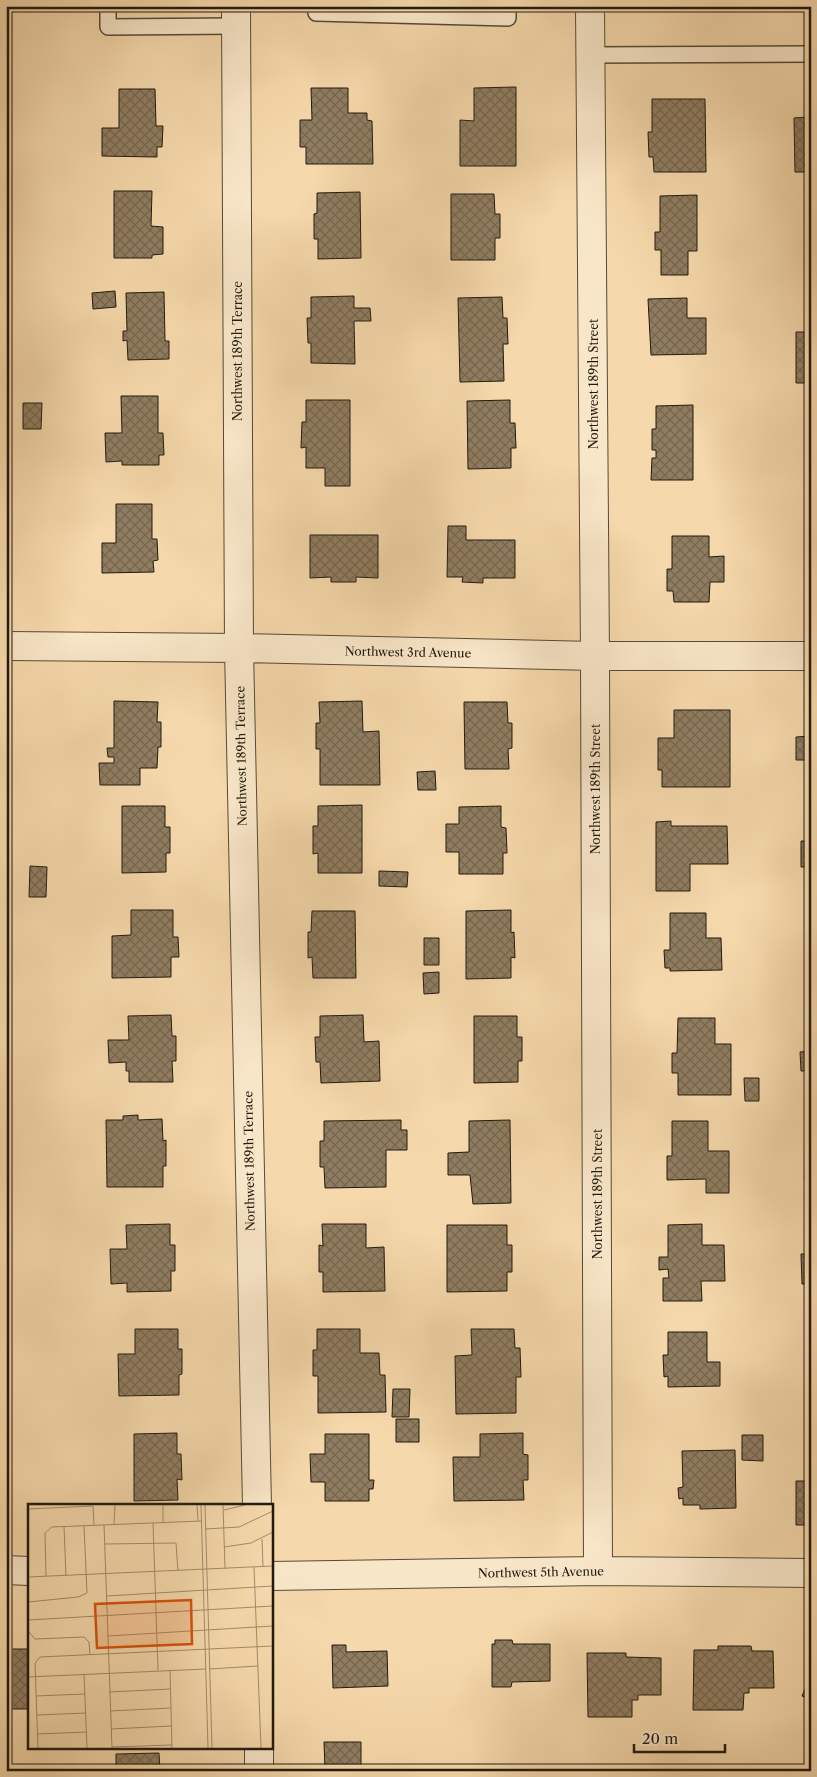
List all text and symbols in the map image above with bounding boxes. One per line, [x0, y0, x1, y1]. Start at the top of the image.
street label: Northwest 189th Terrace [230, 281, 245, 421]
street label: Northwest 189th Street [586, 318, 601, 449]
street label: Northwest 3rd Avenue [345, 643, 472, 661]
street label: Northwest 189th Terrace [232, 686, 250, 826]
street label: Northwest 189th Street [588, 723, 603, 854]
street label: Northwest 189th Terrace [240, 1091, 258, 1231]
street label: Northwest 189th Street [590, 1128, 605, 1259]
inset map [28, 1504, 272, 1750]
street label: Northwest 5th Avenue [478, 1563, 604, 1581]
scale bar [634, 1722, 726, 1754]
text: 20 m [642, 1729, 678, 1748]

